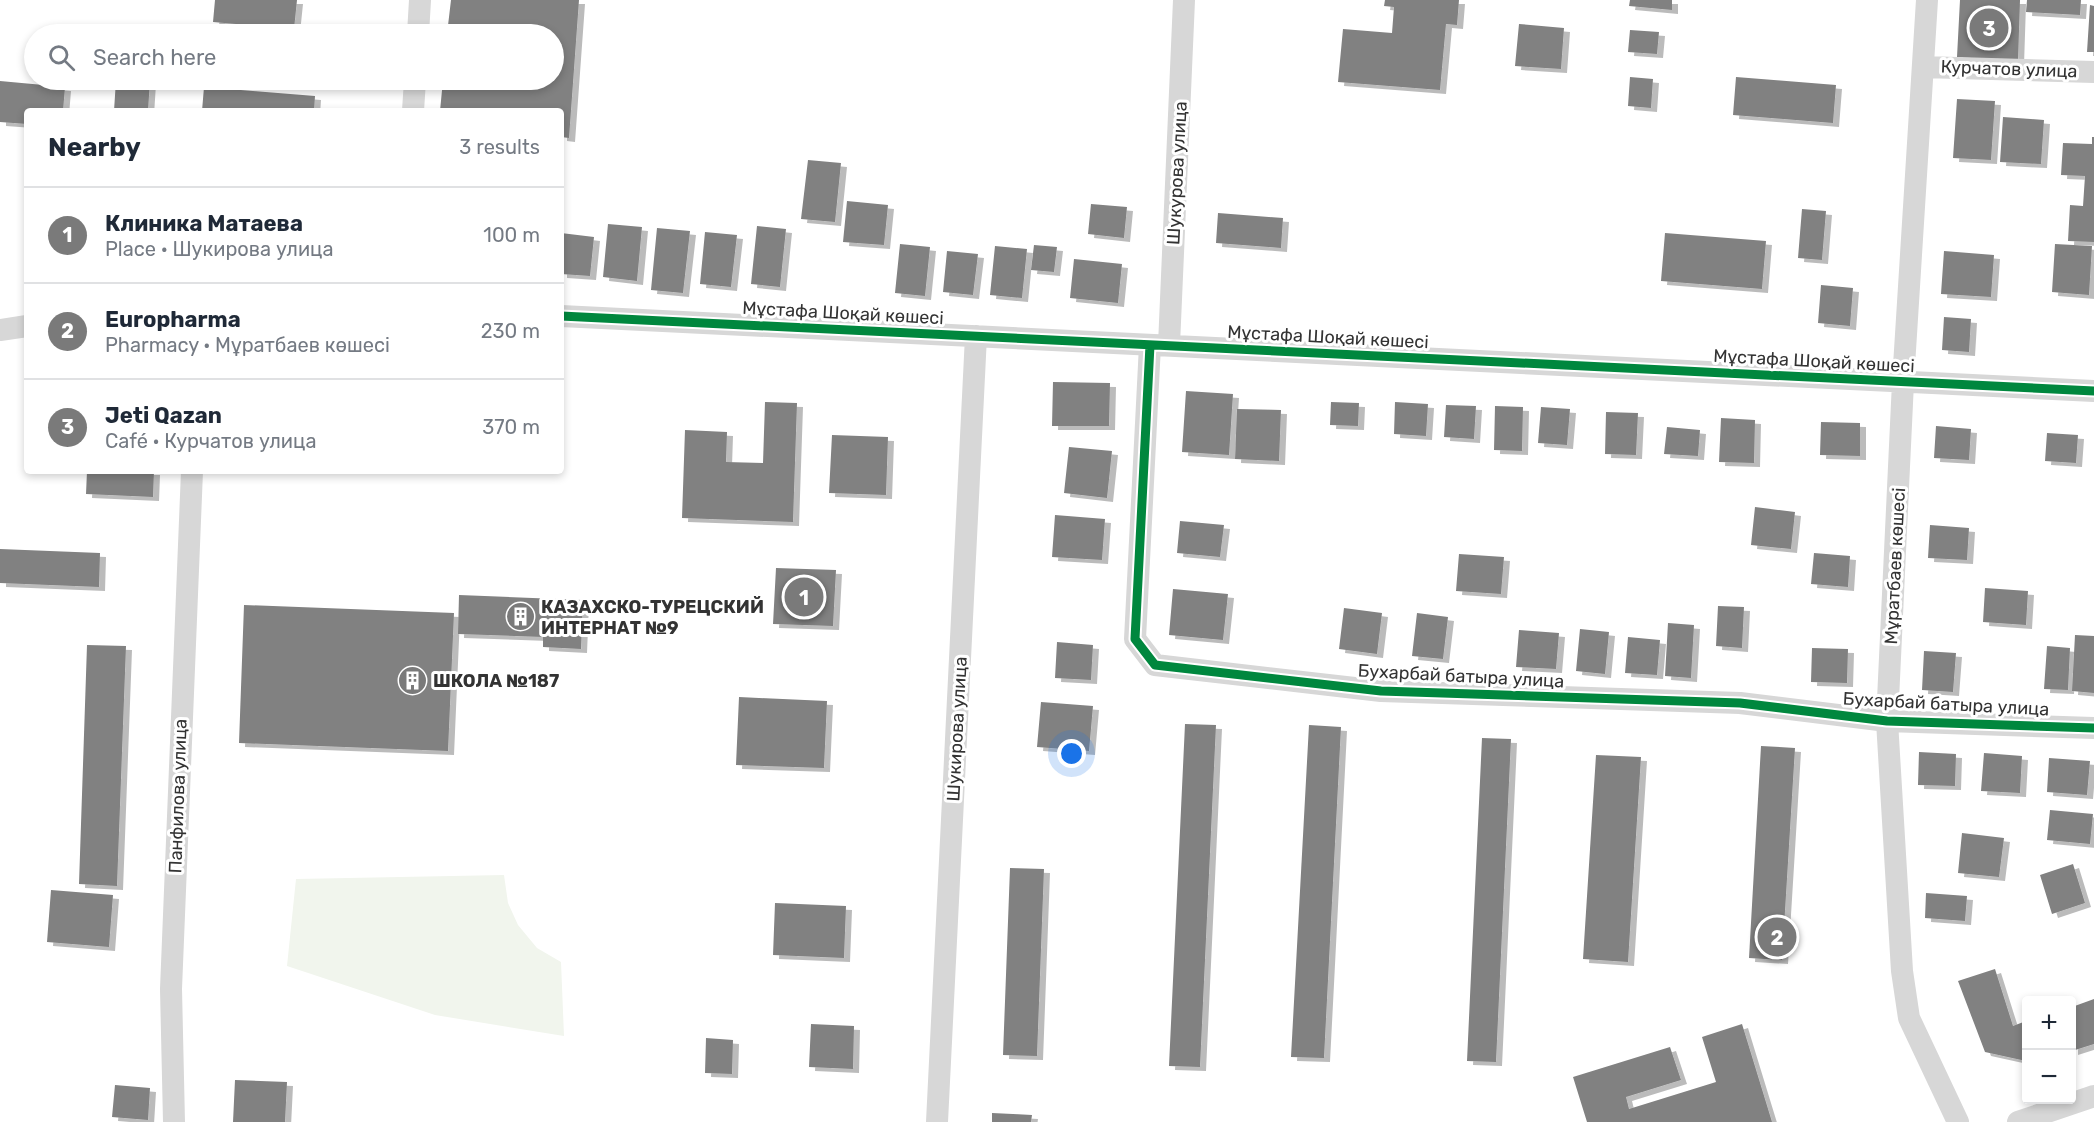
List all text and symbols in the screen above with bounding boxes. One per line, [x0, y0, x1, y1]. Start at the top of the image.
pin: 3 [1970, 6, 2008, 51]
search box [24, 24, 564, 90]
icon: search [45, 41, 78, 74]
text: Search here [93, 44, 216, 71]
street label: Курчатов улица [1940, 56, 2078, 82]
street label: Шукурова улица [1162, 101, 1192, 245]
text: Nearby [48, 132, 141, 163]
text: 3 results [459, 135, 540, 159]
text: Клиника Матаева [105, 210, 303, 237]
text: 1 [63, 223, 72, 247]
text: 100 m [483, 223, 540, 247]
text: Place · Шукирова улица [105, 237, 333, 261]
street label: Мұстафа Шоқай көшесі [742, 297, 944, 329]
text: Europharma [105, 306, 241, 333]
text: 2 [61, 319, 74, 343]
text: 230 m [481, 319, 540, 343]
street label: Мұстафа Шоқай көшесі [1227, 321, 1429, 353]
text: Pharmacy · Мұратбаев көшесі [105, 333, 390, 357]
street label: Мұстафа Шоқай көшесі [1713, 345, 1915, 377]
text: Jeti Qazan [105, 402, 222, 429]
text: 3 [61, 415, 74, 439]
text: 370 m [482, 415, 540, 439]
text: Café · Курчатов улица [105, 429, 316, 453]
street label: Мұратбаев көшесі [1880, 487, 1910, 645]
pin: 1 [784, 574, 824, 620]
place label: КАЗАХСКО-ТУРЕЦСКИЙ ИНТЕРНАТ №9 [541, 596, 764, 639]
building icon: КАЗАХСКО-ТУРЕЦСКИЙ ИНТЕРНАТ №9 [504, 601, 536, 633]
street label: Шукирова улица [942, 656, 972, 802]
street label: Бухарбай батыра улица [1357, 660, 1565, 692]
building icon: ШКОЛА №187 [396, 665, 428, 697]
place label: ШКОЛА №187 [433, 670, 559, 692]
street label: Бухарбай батыра улица [1842, 688, 2050, 720]
street label: Панфилова улица [164, 718, 192, 874]
your location [1057, 739, 1086, 768]
pin: 2 [1758, 914, 1796, 960]
map controls [2022, 996, 2076, 1104]
button: + [2022, 996, 2076, 1050]
button: − [2022, 1050, 2076, 1104]

